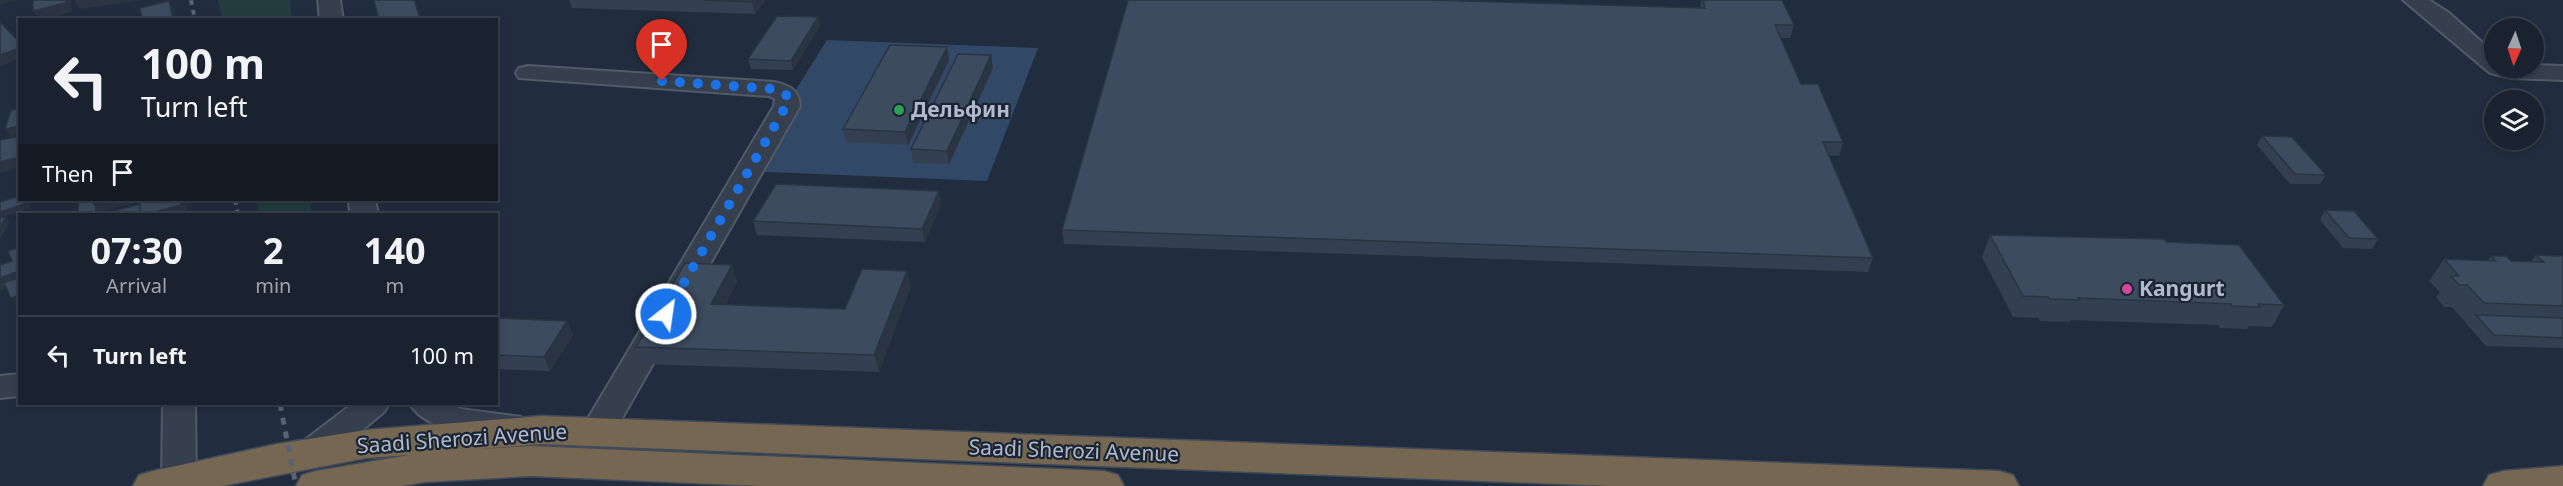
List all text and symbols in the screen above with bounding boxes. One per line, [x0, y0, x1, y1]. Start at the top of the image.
north arrow [2484, 18, 2544, 78]
map controls [2484, 18, 2544, 150]
pin [636, 19, 687, 81]
icon: arrive [645, 28, 678, 61]
text: 100 m [141, 34, 265, 91]
icon: left [42, 42, 120, 120]
text: Turn left [141, 88, 247, 125]
button: layers [2484, 90, 2544, 150]
place label: Дельфин [911, 95, 1010, 123]
marker: Дельфин [892, 103, 906, 117]
icon: arrive [106, 156, 139, 189]
text: Then [42, 158, 94, 188]
text: 07:30 [90, 226, 183, 275]
text: 2 [263, 226, 284, 275]
text: 140 [364, 226, 426, 275]
text: Arrival [106, 272, 167, 299]
text: min [255, 272, 291, 299]
text: m [385, 272, 404, 299]
place label: Kangurt [2139, 274, 2225, 302]
position arrow [634, 282, 698, 346]
marker: Kangurt [2120, 282, 2134, 296]
icon: left [42, 339, 75, 372]
text: Turn left [93, 340, 187, 370]
text: 100 m [410, 340, 474, 370]
street label: Saadi Sherozi Avenue [356, 417, 568, 459]
street label: Saadi Sherozi Avenue [968, 432, 1180, 468]

